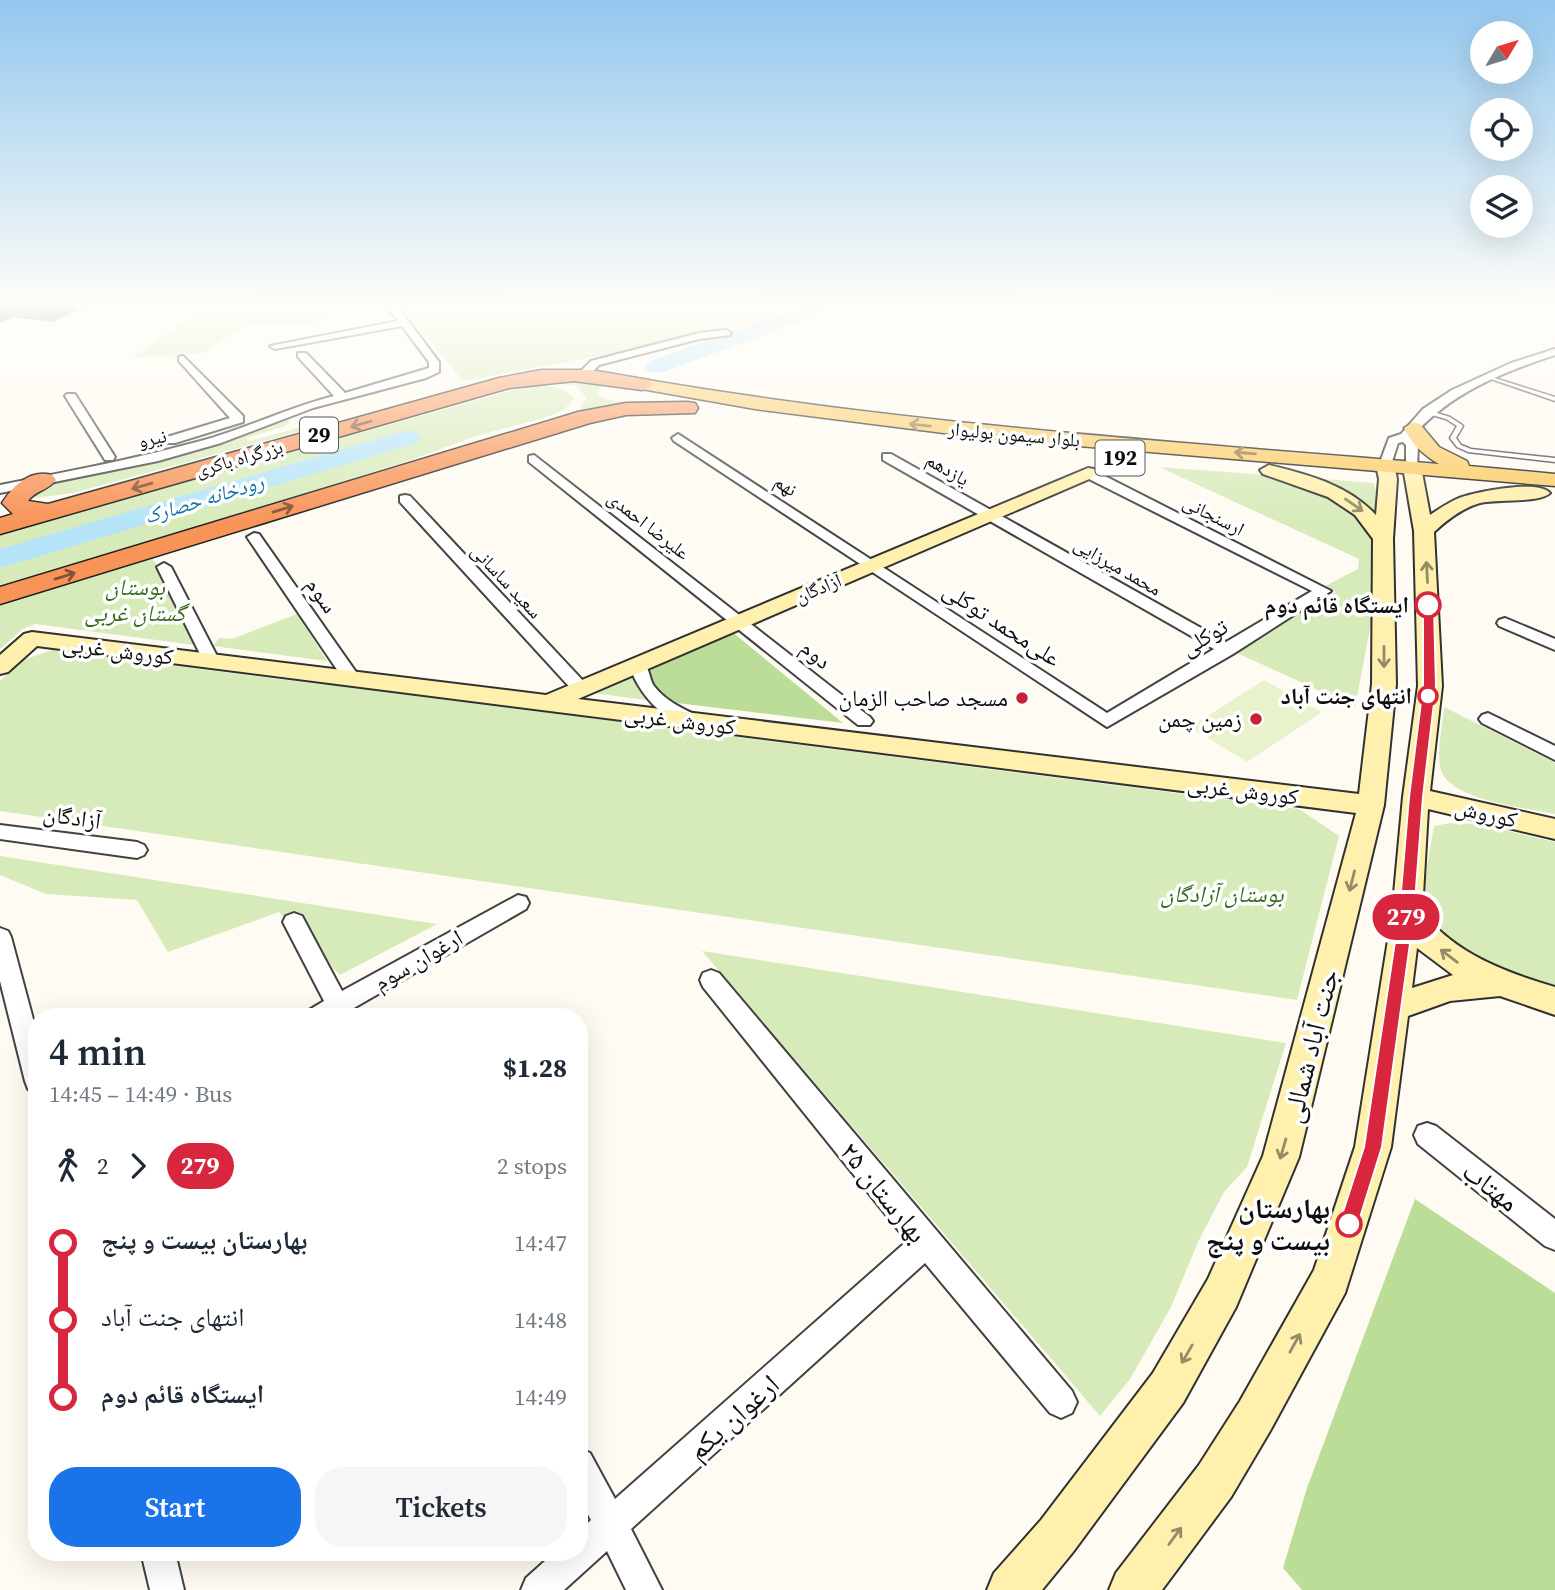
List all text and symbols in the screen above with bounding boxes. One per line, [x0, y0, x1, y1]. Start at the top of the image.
north arrow [1470, 21, 1533, 84]
map controls [1470, 21, 1533, 238]
button: locate [1470, 98, 1533, 161]
button: layers [1470, 175, 1533, 238]
street label: بلوار سیمون بولیوار [946, 415, 1081, 453]
road number: 29 [300, 418, 338, 452]
one-way arrow [350, 418, 372, 431]
one-way arrow [910, 419, 932, 432]
street label: نیرو [135, 422, 169, 454]
street label: بزرگراه باکری [192, 433, 286, 483]
road number: 192 [1096, 440, 1144, 476]
street label: یازدهم [921, 446, 975, 492]
one-way arrow [1234, 446, 1257, 459]
water label: رودخانه حصارک [140, 467, 267, 530]
street label: نهم [769, 468, 803, 502]
one-way arrow [131, 480, 153, 493]
street label: علیرضا احمدی [602, 485, 696, 566]
street label: ارسنجانی [1179, 489, 1249, 541]
one-way arrow [1344, 498, 1363, 512]
one-way arrow [272, 502, 294, 515]
street label: محمد میرزایی [1069, 530, 1167, 602]
street label: سعید ساسانی [466, 538, 548, 624]
one-way arrow [1420, 561, 1433, 584]
street label: آزادگان [791, 566, 846, 609]
one-way arrow [54, 568, 76, 581]
park label: بوستان گستان غربی [85, 571, 190, 629]
street label: سوم [298, 571, 346, 619]
street label: علی‌محمد توکلی [937, 574, 1067, 674]
place label: ایستگاه قائم دوم [1265, 589, 1409, 621]
marker: ایستگاه قائم دوم [1415, 592, 1441, 618]
street label: توکلی [1174, 610, 1234, 663]
street label: کوروش غربی [61, 627, 176, 673]
street label: دوم [794, 632, 838, 676]
one-way arrow [1377, 645, 1391, 668]
place label: انتهای جنت آباد [1281, 680, 1412, 712]
place label: مسجد صاحب الزمان [839, 682, 1008, 714]
marker: انتهای جنت آباد [1418, 686, 1438, 706]
marker: مسجد صاحب الزمان [1014, 690, 1030, 706]
street label: کوروش غربی [623, 697, 738, 743]
place label: زمین چمن [1158, 703, 1242, 735]
marker: زمین چمن [1248, 711, 1264, 727]
street label: کوروش غربی [1186, 767, 1301, 813]
street label: کوروش [1452, 790, 1521, 836]
street label: آزادگان [41, 797, 104, 837]
one-way arrow [1345, 869, 1358, 892]
park label: بوستان آزادگان [1160, 878, 1284, 910]
line badge: 279 [1366, 894, 1446, 940]
text: 279 [1386, 900, 1426, 933]
street label: ارغوان سوم [367, 922, 469, 998]
one-way arrow [1440, 949, 1458, 964]
street label: جنت آباد شمالی [1273, 965, 1347, 1127]
text: 4 min [49, 1026, 147, 1078]
text: $1.28 [503, 1050, 567, 1086]
text: 14:45 – 14:49 · Bus [49, 1078, 232, 1110]
street label: بهارستان ۲۵ [831, 1133, 937, 1251]
one-way arrow [1276, 1137, 1289, 1159]
icon: walk [49, 1147, 87, 1185]
icon: forward [119, 1147, 157, 1185]
text: 279 [181, 1149, 220, 1182]
text: 2 [97, 1150, 109, 1182]
text: 2 stops [497, 1150, 567, 1182]
street label: مهتاب [1455, 1152, 1527, 1220]
place label: بهارستان بیست و پنج [1206, 1189, 1330, 1259]
marker: بهارستان بیست و پنج [1336, 1211, 1362, 1237]
text: بهارستان بیست و پنج [101, 1222, 307, 1258]
text: 14:47 [514, 1227, 567, 1259]
text: انتهای جنت آباد [101, 1299, 244, 1335]
text: 14:48 [514, 1304, 567, 1336]
one-way arrow [1288, 1334, 1302, 1354]
one-way arrow [1180, 1344, 1194, 1364]
street label: ارغوان یکم [679, 1366, 787, 1468]
text: ایستگاه قائم دوم [101, 1376, 264, 1412]
text: 14:49 [514, 1381, 567, 1413]
button: Start [49, 1467, 301, 1547]
button: Tickets [315, 1467, 567, 1547]
one-way arrow [1168, 1527, 1182, 1546]

